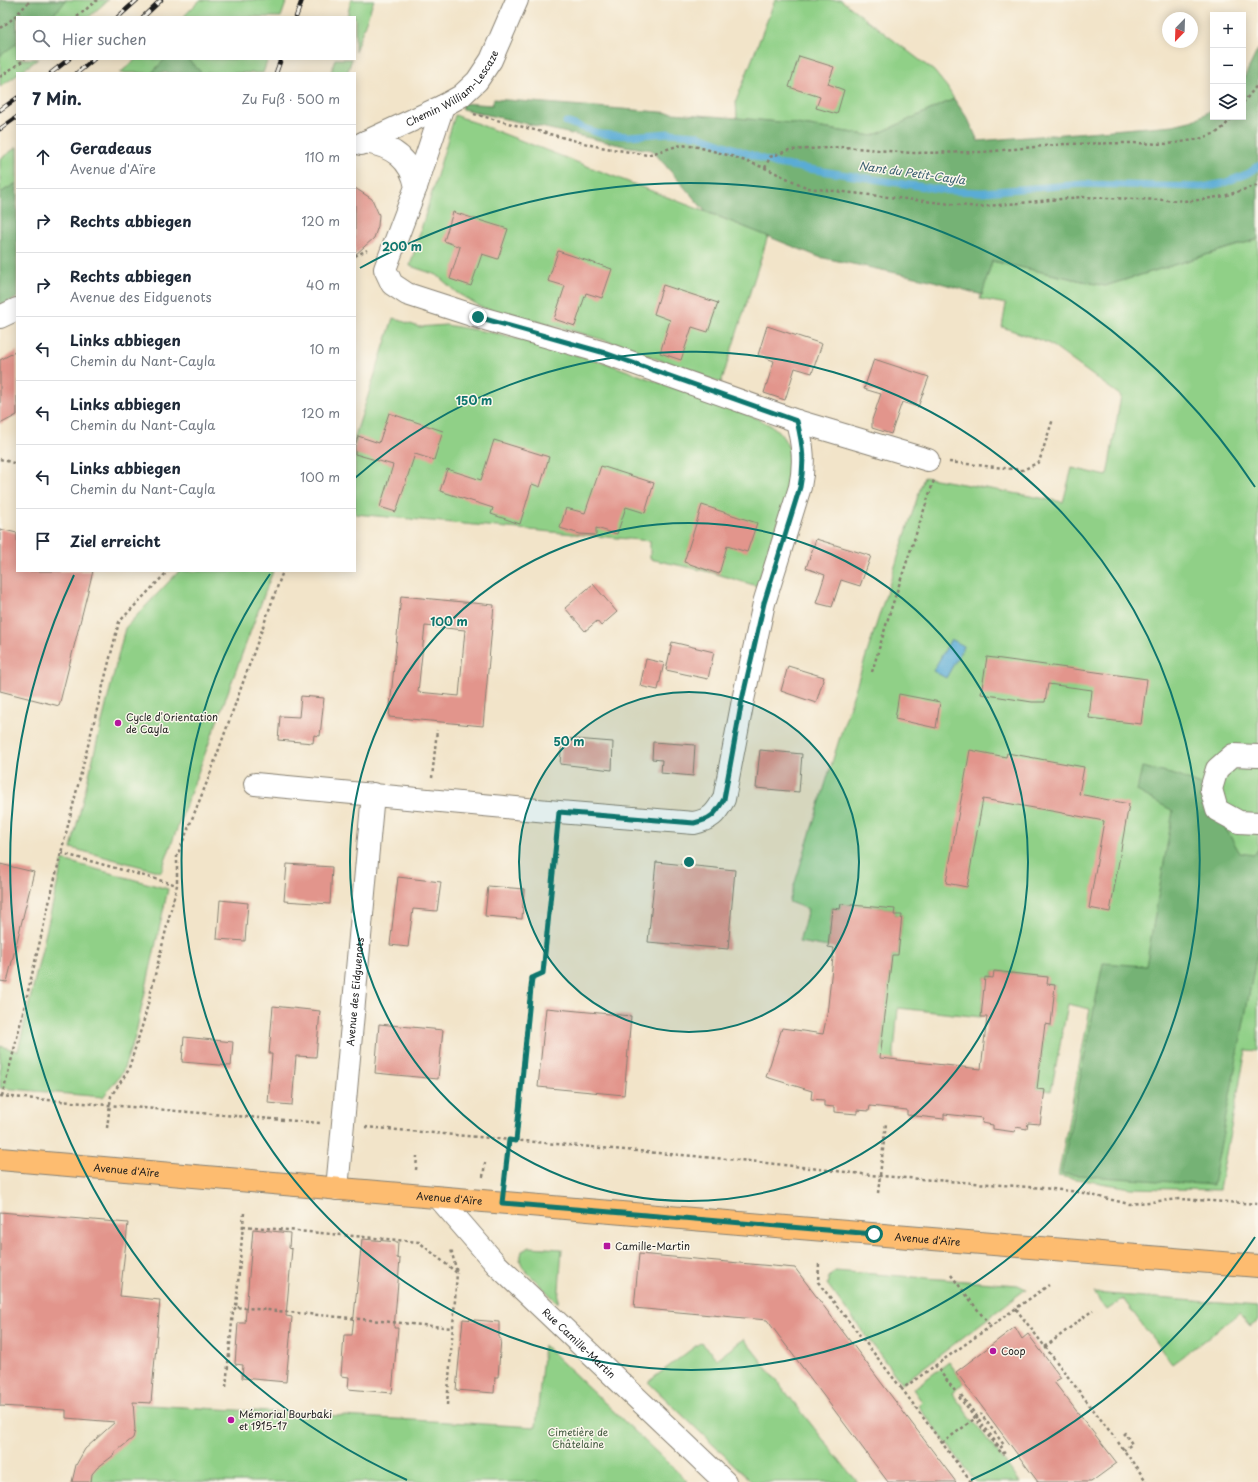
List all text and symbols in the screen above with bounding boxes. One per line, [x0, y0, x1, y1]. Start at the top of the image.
north arrow [1162, 12, 1198, 48]
map controls [1210, 12, 1246, 120]
button: + [1210, 12, 1246, 48]
search box [16, 16, 356, 60]
icon: search [30, 27, 52, 49]
text: Hier suchen [62, 27, 147, 50]
street label: Chemin William-Lescaze [403, 48, 501, 129]
button: − [1210, 48, 1246, 84]
button: layers [1210, 84, 1246, 120]
text: 7 Min. [32, 85, 82, 111]
text: Zu Fuß · 500 m [242, 89, 340, 108]
text: Geradeaus [70, 136, 152, 159]
icon: ahead [32, 146, 54, 168]
text: 110 m [305, 147, 340, 166]
water label: Nant du Petit-Cayla [858, 157, 967, 189]
text: Avenue d'Aïre [70, 159, 156, 178]
text: Rechts abbiegen [70, 209, 191, 232]
icon: right [32, 210, 54, 232]
text: 120 m [301, 211, 340, 230]
text: 200 m [382, 237, 422, 255]
text: Rechts abbiegen [70, 264, 191, 287]
icon: right [32, 274, 54, 296]
text: 40 m [306, 275, 340, 294]
text: Avenue des Eidguenots [70, 287, 212, 306]
route end [469, 308, 487, 326]
text: Links abbiegen [70, 328, 181, 351]
icon: left [32, 338, 54, 360]
text: 10 m [310, 339, 340, 358]
text: Chemin du Nant-Cayla [70, 351, 215, 370]
text: 150 m [456, 391, 492, 409]
text: Links abbiegen [70, 392, 181, 415]
icon: left [32, 402, 54, 424]
text: 120 m [301, 403, 340, 422]
text: Chemin du Nant-Cayla [70, 415, 215, 434]
text: Links abbiegen [70, 456, 181, 479]
icon: left [32, 466, 54, 488]
text: 100 m [300, 467, 340, 486]
text: Chemin du Nant-Cayla [70, 479, 215, 498]
text: Ziel erreicht [70, 529, 161, 552]
icon: arrive [32, 530, 54, 552]
text: 100 m [430, 612, 468, 630]
place label: Cycle d'Orientation de Cayla [126, 709, 218, 736]
marker: Cycle d'Orientation de Cayla [113, 718, 123, 728]
text: 50 m [553, 732, 585, 750]
centre of rings [682, 855, 696, 869]
street label: Avenue des Eidguenots [342, 937, 367, 1047]
street label: Avenue d'Aïre [93, 1159, 160, 1180]
street label: Avenue d'Aïre [416, 1187, 483, 1208]
route start [865, 1225, 883, 1243]
street label: Avenue d'Aïre [894, 1228, 961, 1249]
place label: Camille-Martin [615, 1238, 690, 1253]
marker: Camille-Martin [602, 1241, 612, 1251]
street label: Rue Camille-Martin [539, 1304, 619, 1381]
place label: Coop [1001, 1343, 1025, 1358]
marker: Coop [988, 1346, 998, 1356]
place label: Mémorial Bourbaki et 1915-17 [239, 1406, 332, 1433]
marker: Mémorial Bourbaki et 1915-17 [226, 1415, 236, 1425]
park label: Cimetière de Châtelaine [548, 1424, 609, 1451]

